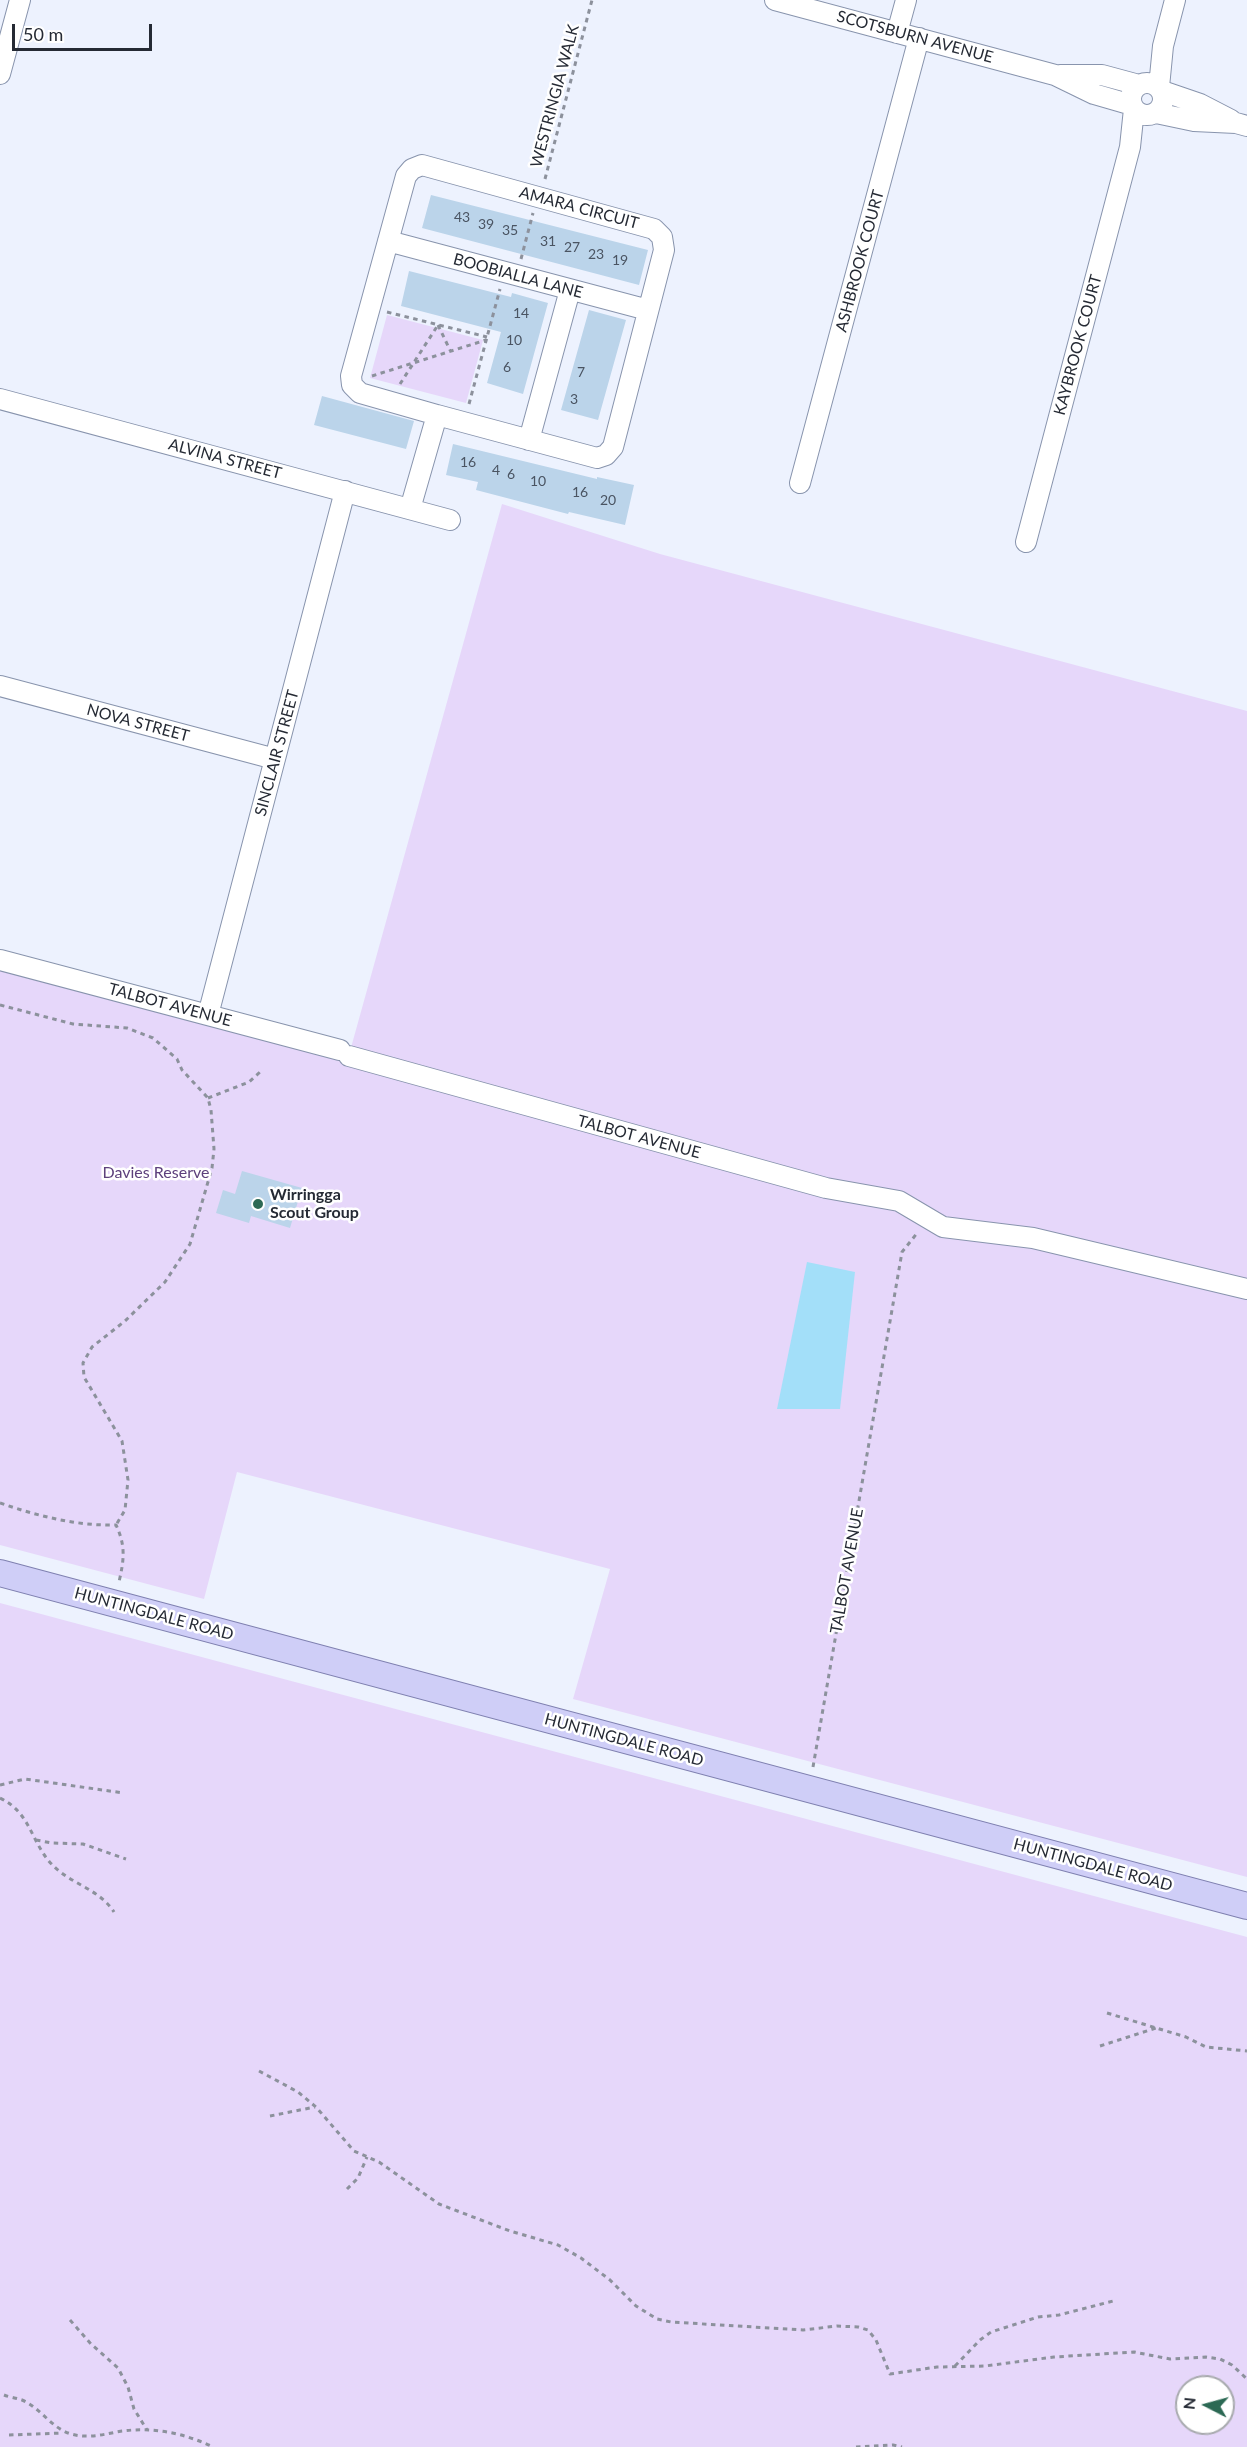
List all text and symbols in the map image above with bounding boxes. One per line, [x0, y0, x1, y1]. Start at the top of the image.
street label: SCOTSBURN AVENUE [835, 7, 995, 67]
scale bar [15, 12, 154, 50]
street label: WESTRINGIA WALK [527, 22, 583, 170]
text: 50 m [23, 23, 63, 45]
street label: AMARA CIRCUIT [517, 183, 641, 233]
street label: ASHBROOK COURT [832, 188, 888, 334]
house number: 43 [454, 209, 470, 225]
house number: 39 [478, 216, 494, 232]
house number: 35 [502, 222, 518, 238]
house number: 31 [540, 233, 556, 249]
house number: 27 [564, 239, 580, 255]
house number: 23 [588, 246, 604, 262]
street label: BOOBIALLA LANE [451, 249, 585, 303]
house number: 19 [612, 252, 628, 268]
street label: KAYBROOK COURT [1050, 272, 1106, 418]
house number: 14 [513, 305, 529, 321]
house number: 10 [506, 332, 522, 348]
house number: 6 [503, 359, 511, 375]
house number: 7 [577, 364, 585, 380]
house number: 3 [570, 391, 578, 407]
street label: ALVINA STREET [166, 435, 284, 483]
house number: 16 [460, 454, 476, 470]
house number: 4 [492, 462, 500, 478]
house number: 6 [507, 466, 515, 482]
house number: 10 [530, 473, 546, 489]
house number: 16 [572, 484, 588, 500]
house number: 20 [600, 492, 616, 508]
street label: SINCLAIR STREET [251, 688, 303, 818]
street label: NOVA STREET [84, 700, 192, 746]
street label: TALBOT AVENUE [106, 979, 234, 1031]
street label: TALBOT AVENUE [575, 1111, 703, 1163]
park label: Davies Reserve [103, 1163, 209, 1183]
place label: Wirringga Scout Group [270, 1185, 359, 1223]
marker: Wirringga Scout Group [251, 1197, 265, 1211]
street label: TALBOT AVENUE [827, 1507, 867, 1635]
street label: HUNTINGDALE ROAD [72, 1584, 236, 1644]
street label: HUNTINGDALE ROAD [542, 1710, 706, 1770]
street label: HUNTINGDALE ROAD [1011, 1835, 1175, 1895]
north arrow [1175, 2375, 1235, 2435]
text: N [1178, 2396, 1199, 2410]

